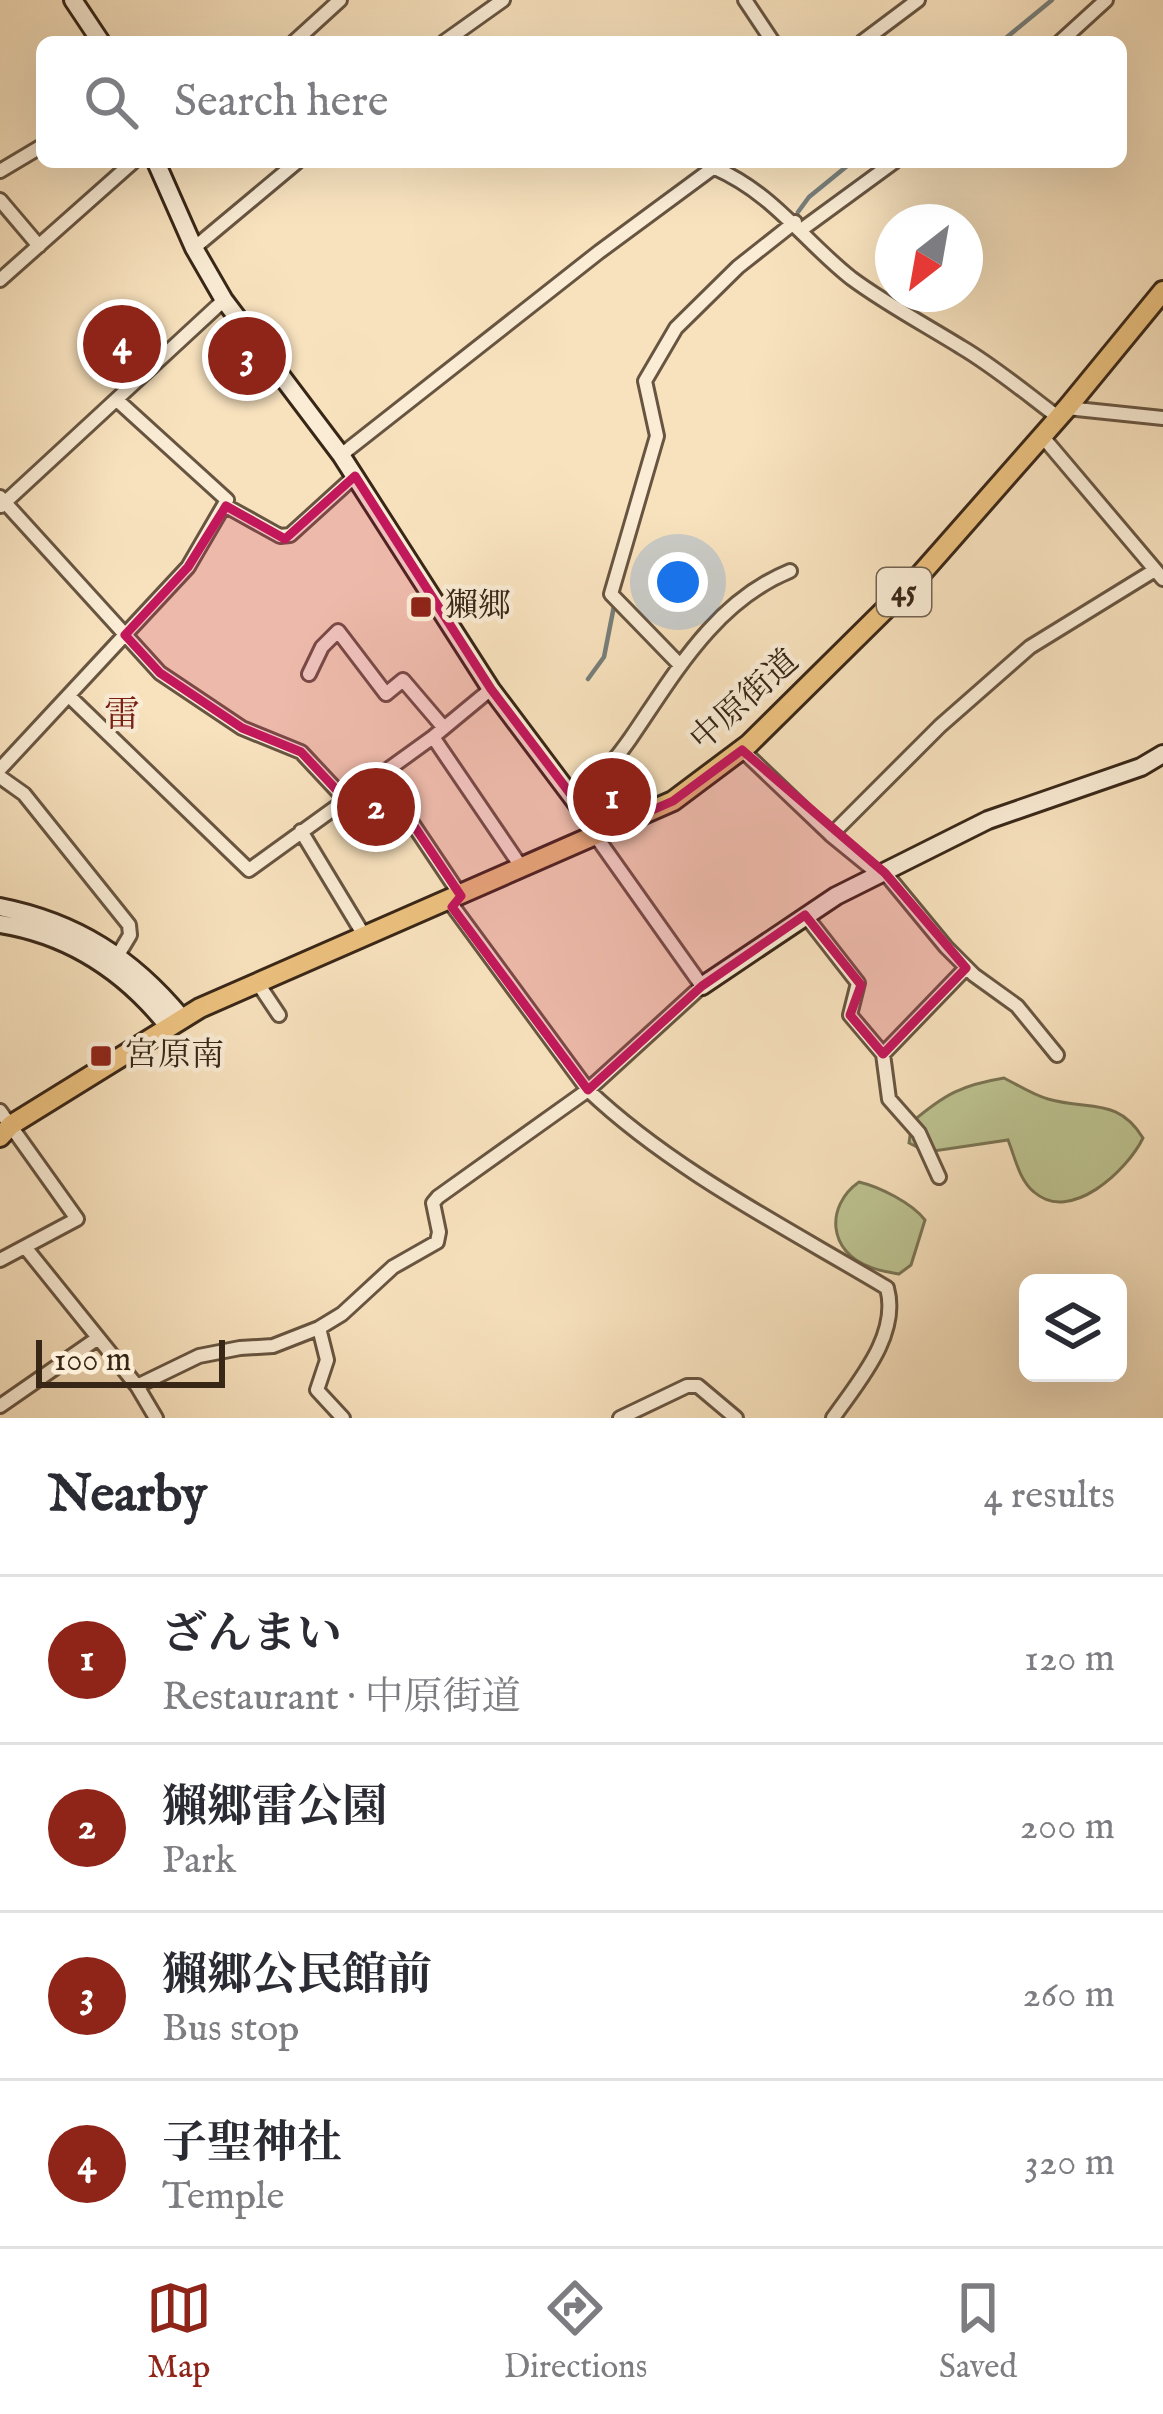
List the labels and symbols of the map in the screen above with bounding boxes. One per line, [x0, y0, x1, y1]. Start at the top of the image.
north arrow [875, 204, 983, 312]
pin: 4 [83, 299, 161, 389]
pin: 3 [208, 311, 286, 401]
your location [648, 552, 708, 612]
road number: 45 [877, 568, 931, 616]
place label: 獺郷 [445, 586, 511, 628]
marker: 獺郷 [408, 594, 434, 620]
street label: 中原街道 [682, 641, 808, 761]
district label: 雷 [104, 693, 140, 739]
pin: 1 [573, 752, 651, 842]
pin: 2 [337, 762, 415, 852]
place label: 宮原南 [125, 1035, 224, 1077]
marker: 宮原南 [88, 1043, 114, 1069]
scale bar [36, 1334, 225, 1387]

